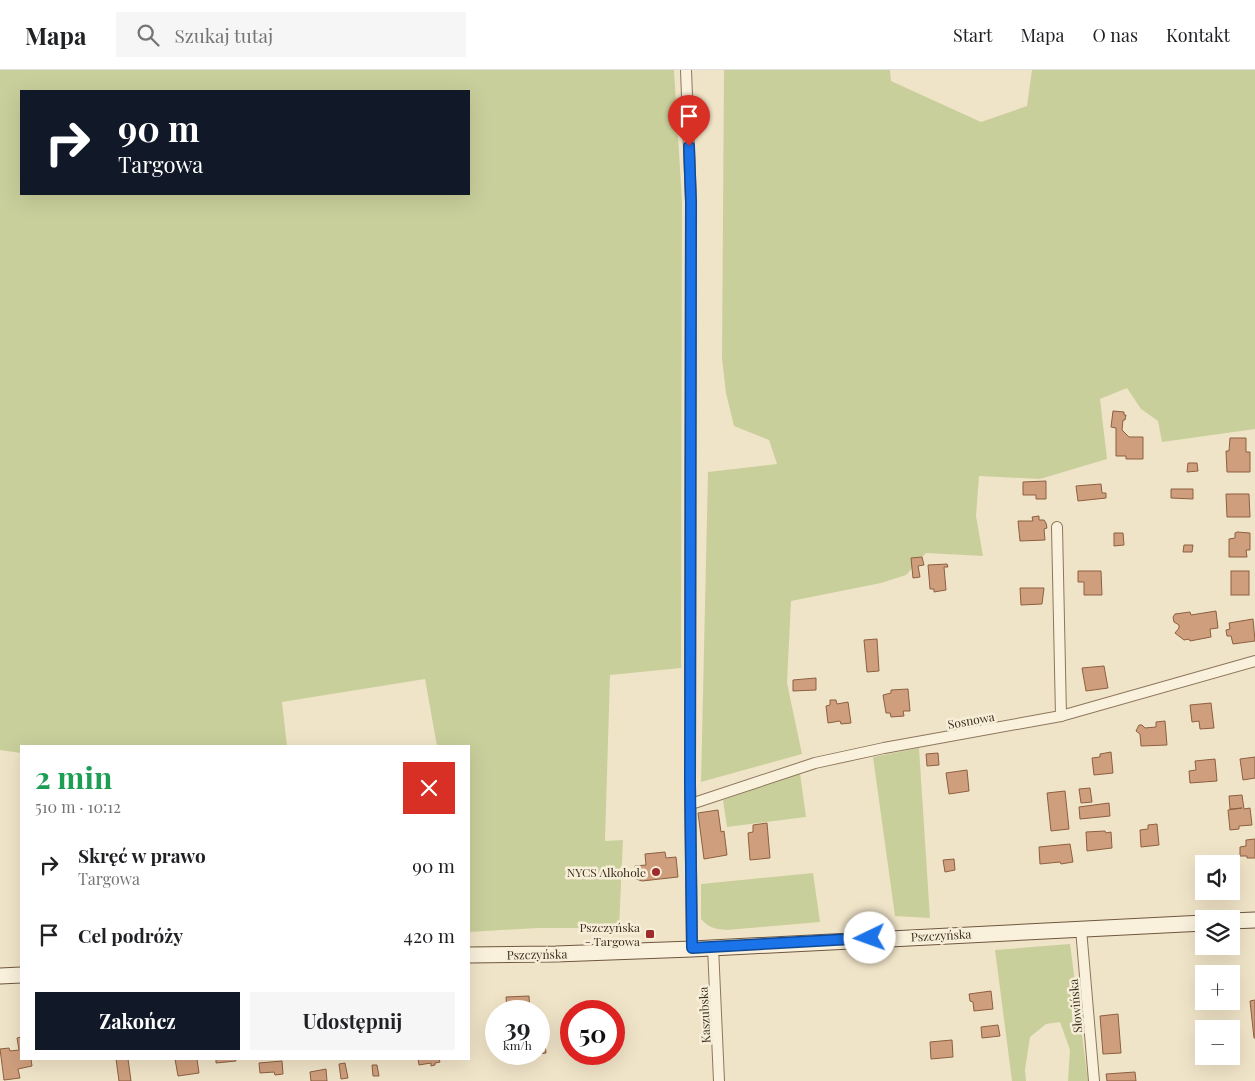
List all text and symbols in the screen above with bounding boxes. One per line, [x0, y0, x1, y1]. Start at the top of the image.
search box [116, 12, 466, 57]
text: Mapa [25, 19, 86, 51]
icon: search [134, 21, 162, 49]
text: Szukaj tutaj [174, 22, 273, 48]
text: Start [953, 23, 992, 47]
text: Mapa [1020, 23, 1064, 47]
text: O nas [1092, 23, 1138, 47]
text: Kontakt [1166, 23, 1230, 47]
pin [668, 95, 710, 146]
icon: arrive [675, 102, 703, 130]
text: 90 m [118, 104, 200, 151]
icon: right [35, 110, 100, 175]
text: Targowa [118, 149, 203, 179]
street label: Sosnowa [946, 708, 996, 732]
text: 2 min [35, 757, 112, 797]
button: close [403, 762, 455, 814]
text: 510 m · 10:12 [35, 796, 121, 817]
text: Skręć w prawo [78, 842, 206, 868]
icon: right [35, 851, 63, 879]
text: 90 m [412, 852, 455, 878]
map controls [1195, 855, 1240, 1065]
button: sound [1195, 855, 1240, 900]
place label: NYCS Alkohole [567, 864, 646, 880]
marker: NYCS Alkohole [650, 866, 662, 878]
text: Targowa [78, 868, 140, 889]
button: layers [1195, 910, 1240, 955]
position arrow [843, 911, 895, 963]
place label: Pszczyńska - Targowa [579, 919, 640, 949]
icon: arrive [35, 921, 63, 949]
text: Cel podróży [78, 922, 183, 948]
text: 420 m [404, 922, 455, 948]
street label: Pszczyńska [910, 925, 972, 945]
marker: Pszczyńska - Targowa [644, 928, 656, 940]
street label: Pszczyńska [507, 945, 567, 963]
button: + [1195, 965, 1240, 1010]
street label: Słowińska [1065, 978, 1085, 1034]
street label: Kaszubska [695, 986, 713, 1044]
button: Zakończ [35, 992, 240, 1050]
button: Udostępnij [250, 992, 455, 1050]
speed limit sign: 50 [560, 1000, 625, 1065]
text: 39 [504, 1010, 531, 1043]
button: − [1195, 1020, 1240, 1065]
text: km/h [503, 1037, 532, 1053]

